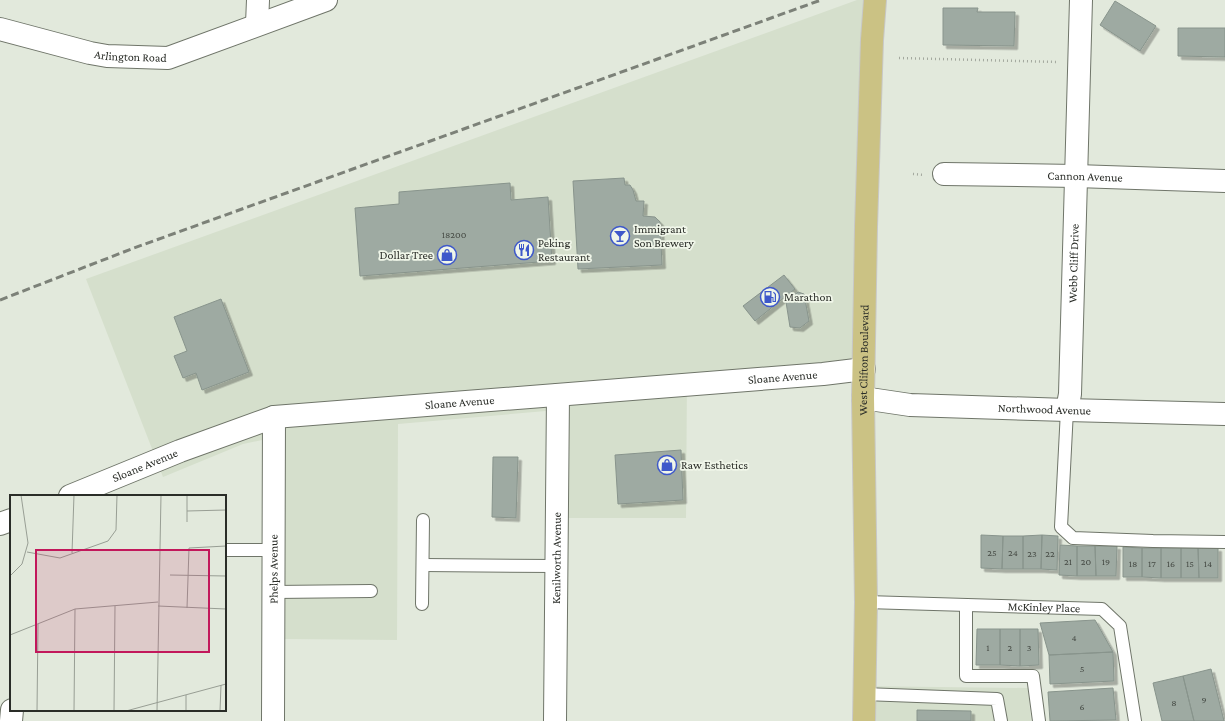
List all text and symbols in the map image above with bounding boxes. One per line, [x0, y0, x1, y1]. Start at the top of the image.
street label: Arlington Road [93, 47, 168, 65]
street label: Cannon Avenue [1047, 169, 1123, 185]
place label: Immigrant Son Brewery [634, 222, 694, 250]
street label: Webb Cliff Drive [1066, 224, 1082, 303]
bar icon: Immigrant Son Brewery [609, 225, 631, 247]
house number: 18200 [442, 229, 467, 240]
place label: Peking Restaurant [538, 236, 591, 264]
restaurant icon: Peking Restaurant [513, 239, 535, 261]
shop icon: Dollar Tree [436, 244, 458, 266]
place label: Dollar Tree [380, 248, 433, 262]
fuel station icon: Marathon [759, 286, 781, 308]
place label: Marathon [784, 290, 832, 304]
street label: West Clifton Boulevard [856, 304, 872, 416]
street label: Sloane Avenue [747, 367, 818, 387]
street label: Sloane Avenue [424, 393, 495, 412]
street label: Northwood Avenue [998, 401, 1091, 418]
street label: Sloane Avenue [110, 446, 180, 485]
shop icon: Raw Esthetics [656, 454, 678, 476]
place label: Raw Esthetics [681, 458, 748, 472]
inset map [10, 495, 226, 711]
street label: Kenilworth Avenue [549, 512, 564, 604]
street label: Phelps Avenue [266, 534, 281, 604]
house number: 25 [987, 547, 997, 558]
house number: 24 [1008, 547, 1018, 558]
house number: 23 [1027, 548, 1037, 559]
house number: 22 [1045, 548, 1055, 559]
house number: 21 [1064, 556, 1072, 567]
house number: 20 [1081, 556, 1092, 567]
house number: 19 [1102, 556, 1110, 567]
house number: 18 [1129, 558, 1137, 569]
house number: 17 [1148, 558, 1156, 569]
house number: 16 [1167, 558, 1175, 569]
house number: 15 [1186, 558, 1194, 569]
house number: 14 [1204, 558, 1212, 569]
street label: McKinley Place [1007, 599, 1080, 615]
house number: 4 [1071, 632, 1077, 643]
house number: 1 [986, 642, 990, 653]
house number: 2 [1008, 642, 1013, 653]
house number: 3 [1027, 642, 1032, 653]
house number: 5 [1080, 663, 1085, 674]
house number: 9 [1201, 694, 1207, 705]
house number: 8 [1171, 697, 1177, 708]
house number: 6 [1079, 701, 1085, 712]

